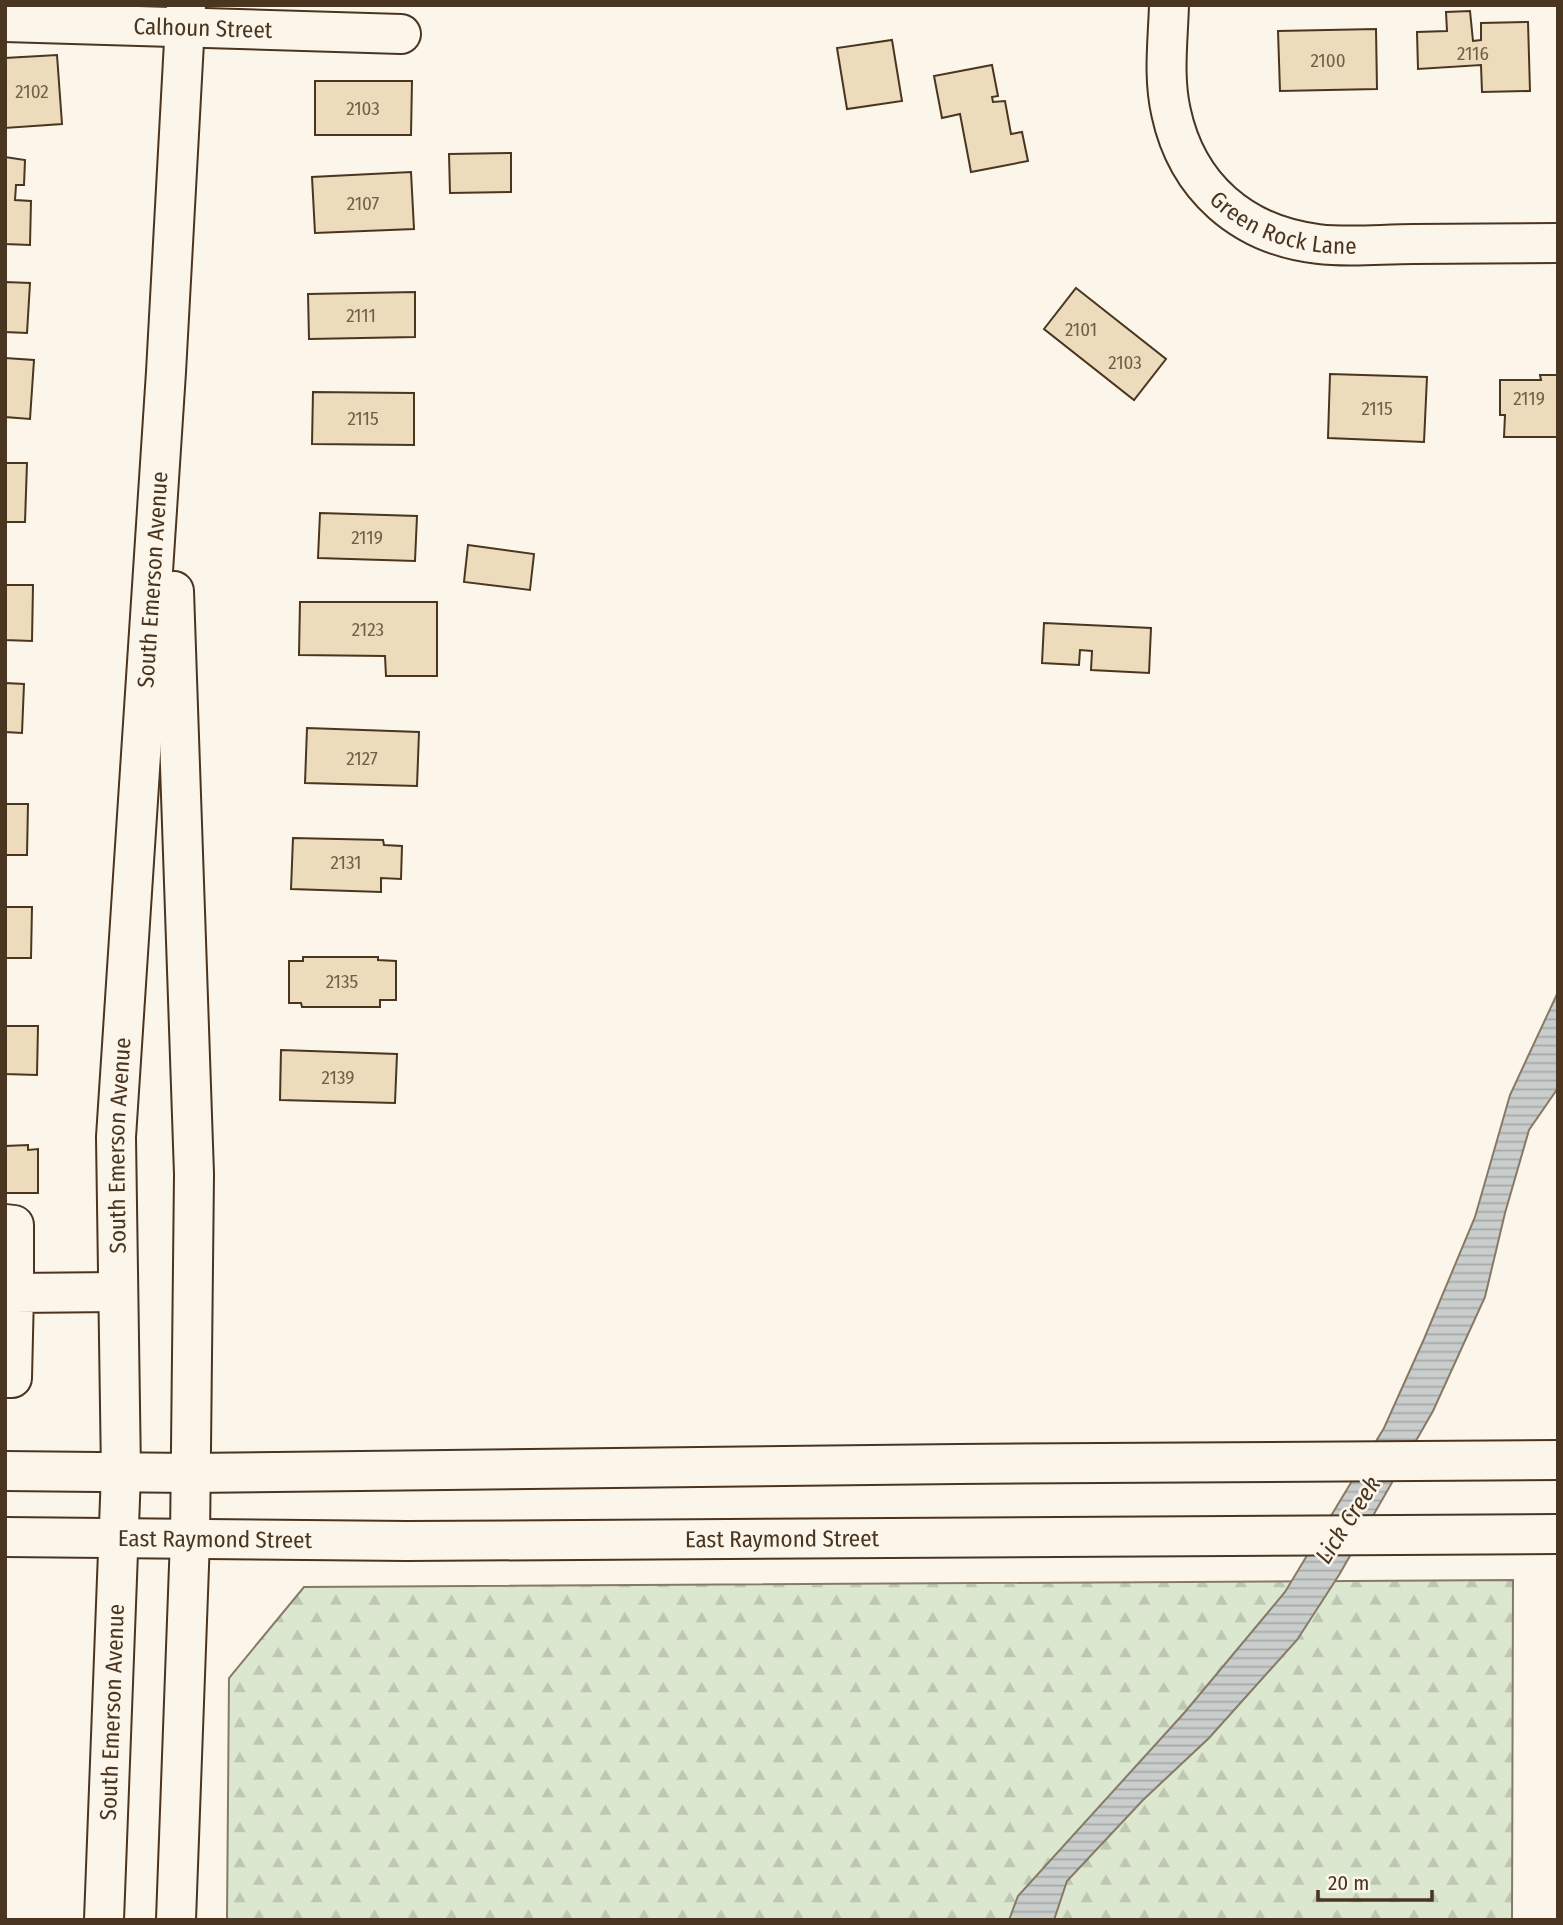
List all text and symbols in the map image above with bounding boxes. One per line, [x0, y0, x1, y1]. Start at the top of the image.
street label: Calhoun Street [133, 12, 273, 44]
house number: 2116 [1457, 42, 1489, 65]
house number: 2100 [1310, 49, 1346, 72]
house number: 2102 [15, 80, 49, 103]
house number: 2103 [346, 97, 380, 120]
street label: Green Rock Lane [1204, 185, 1357, 260]
house number: 2107 [347, 192, 380, 215]
house number: 2111 [346, 304, 376, 327]
house number: 2101 [1065, 318, 1097, 341]
house number: 2103 [1108, 351, 1142, 374]
house number: 2119 [1513, 387, 1545, 410]
house number: 2115 [1361, 397, 1393, 420]
house number: 2115 [347, 407, 379, 430]
street label: South Emerson Avenue [131, 471, 173, 689]
house number: 2119 [351, 526, 383, 549]
house number: 2123 [352, 618, 384, 641]
house number: 2127 [346, 747, 378, 770]
house number: 2131 [331, 851, 361, 874]
house number: 2135 [326, 970, 358, 993]
street label: South Emerson Avenue [102, 1036, 136, 1254]
house number: 2139 [322, 1066, 354, 1089]
water label: Lick Creek [1310, 1471, 1387, 1569]
street label: East Raymond Street [118, 1524, 313, 1554]
street label: East Raymond Street [685, 1524, 880, 1553]
street label: South Emerson Avenue [94, 1603, 130, 1821]
scale bar [1318, 1858, 1432, 1902]
text: 20 m [1328, 1870, 1369, 1896]

